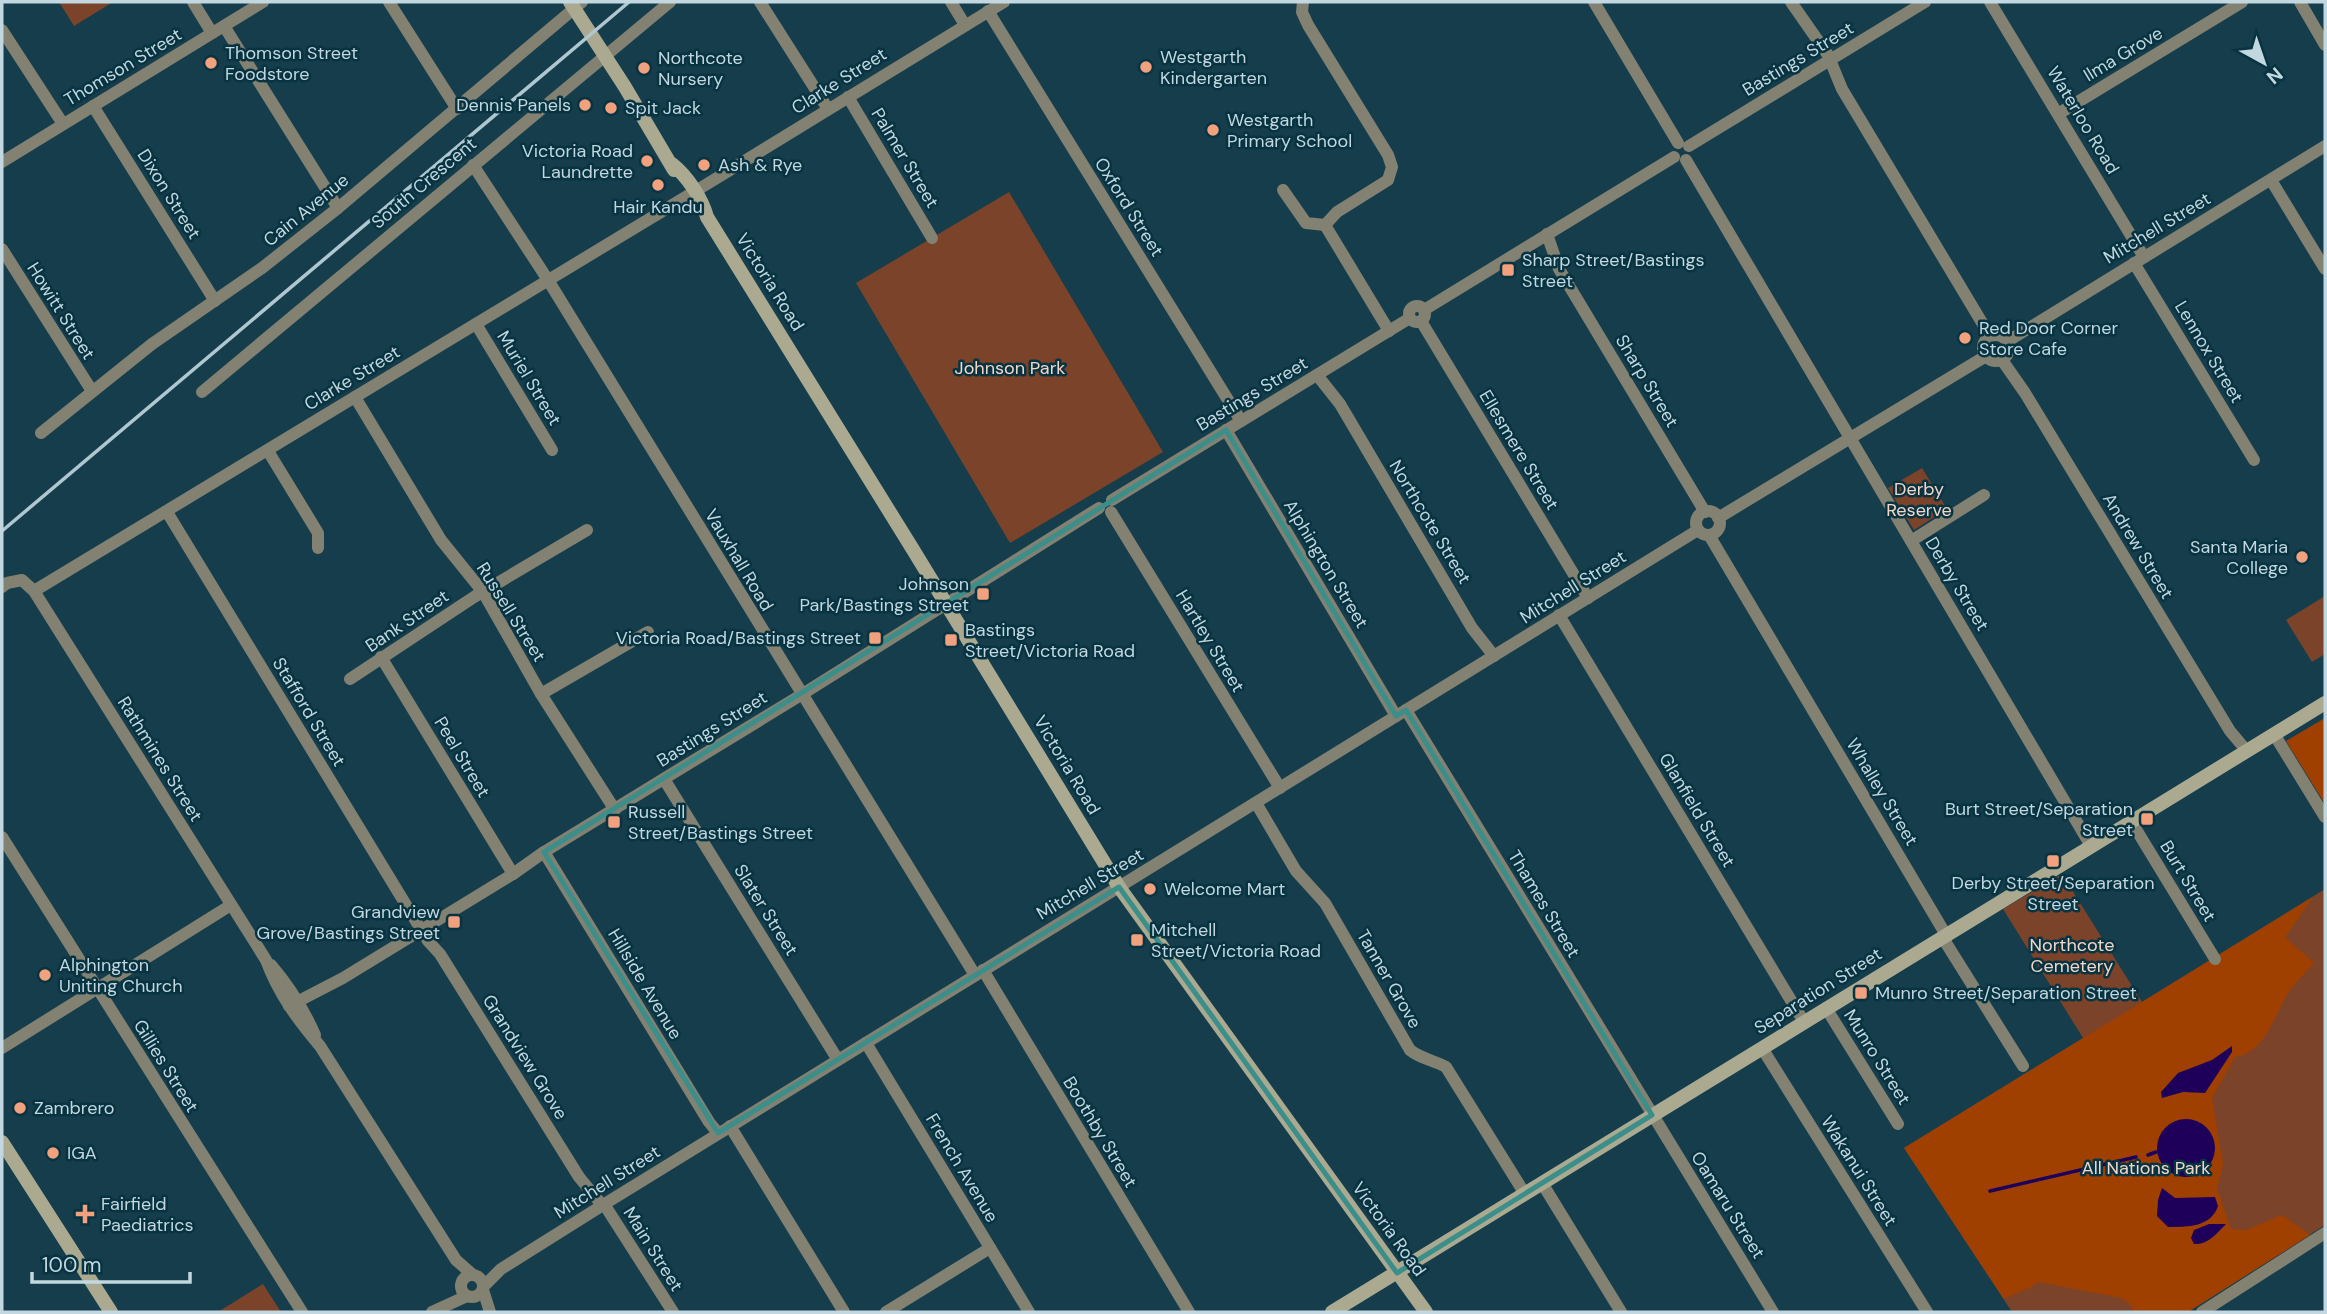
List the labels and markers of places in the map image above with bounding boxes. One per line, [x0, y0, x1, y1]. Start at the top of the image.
place label: Thomson Street Foodstore [225, 41, 358, 86]
place label: Westgarth Kindergarten [1160, 45, 1267, 90]
place label: Northcote Nursery [658, 46, 743, 91]
marker: Thomson Street Foodstore [203, 55, 219, 71]
marker: Westgarth Kindergarten [1138, 59, 1154, 75]
marker: Northcote Nursery [636, 60, 652, 76]
place label: Dennis Panels [456, 93, 571, 117]
place label: Spit Jack [625, 96, 701, 120]
marker: Dennis Panels [577, 97, 593, 113]
marker: Spit Jack [603, 100, 619, 116]
place label: Westgarth Primary School [1227, 108, 1352, 153]
marker: Westgarth Primary School [1205, 122, 1221, 138]
place label: Victoria Road Laundrette [522, 139, 633, 184]
marker: Victoria Road Laundrette [639, 153, 655, 169]
place label: Ash & Rye [718, 153, 802, 177]
marker: Ash & Rye [696, 157, 712, 173]
marker: Hair Kandu [650, 177, 666, 193]
place label: Hair Kandu [613, 195, 703, 219]
place label: Sharp Street/Bastings Street [1522, 248, 1704, 293]
marker: Sharp Street/Bastings Street [1500, 262, 1516, 278]
place label: Red Door Corner Store Cafe [1979, 316, 2118, 361]
marker: Red Door Corner Store Cafe [1957, 330, 1973, 346]
place label: Santa Maria College [2190, 535, 2288, 580]
marker: Santa Maria College [2294, 549, 2310, 565]
place label: Johnson Park/Bastings Street [799, 572, 969, 617]
marker: Johnson Park/Bastings Street [975, 586, 991, 602]
place label: Bastings Street/Victoria Road [965, 618, 1135, 663]
place label: Victoria Road/Bastings Street [616, 626, 861, 650]
marker: Victoria Road/Bastings Street [867, 630, 883, 646]
marker: Bastings Street/Victoria Road [943, 632, 959, 648]
place label: Burt Street/Separation Street [1945, 797, 2133, 842]
place label: Russell Street/Bastings Street [628, 800, 813, 845]
marker: Burt Street/Separation Street [2139, 811, 2155, 827]
marker: Russell Street/Bastings Street [606, 814, 622, 830]
marker: Derby Street/Separation Street [2045, 853, 2061, 869]
place label: Derby Street/Separation Street [1952, 871, 2155, 916]
place label: Welcome Mart [1164, 877, 1285, 901]
marker: Welcome Mart [1142, 881, 1158, 897]
place label: Grandview Grove/Bastings Street [257, 900, 440, 945]
marker: Grandview Grove/Bastings Street [446, 914, 462, 930]
place label: Mitchell Street/Victoria Road [1151, 918, 1321, 963]
marker: Mitchell Street/Victoria Road [1129, 932, 1145, 948]
place label: Alphington Uniting Church [59, 953, 183, 998]
marker: Alphington Uniting Church [37, 967, 53, 983]
place label: Munro Street/Separation Street [1875, 981, 2137, 1005]
marker: Munro Street/Separation Street [1853, 985, 1869, 1001]
place label: Zambrero [34, 1096, 114, 1120]
marker: Zambrero [12, 1100, 28, 1116]
place label: IGA [67, 1141, 97, 1165]
marker: IGA [45, 1145, 61, 1161]
place label: Fairfield Paediatrics [101, 1192, 194, 1237]
marker: Fairfield Paediatrics [75, 1204, 95, 1224]

